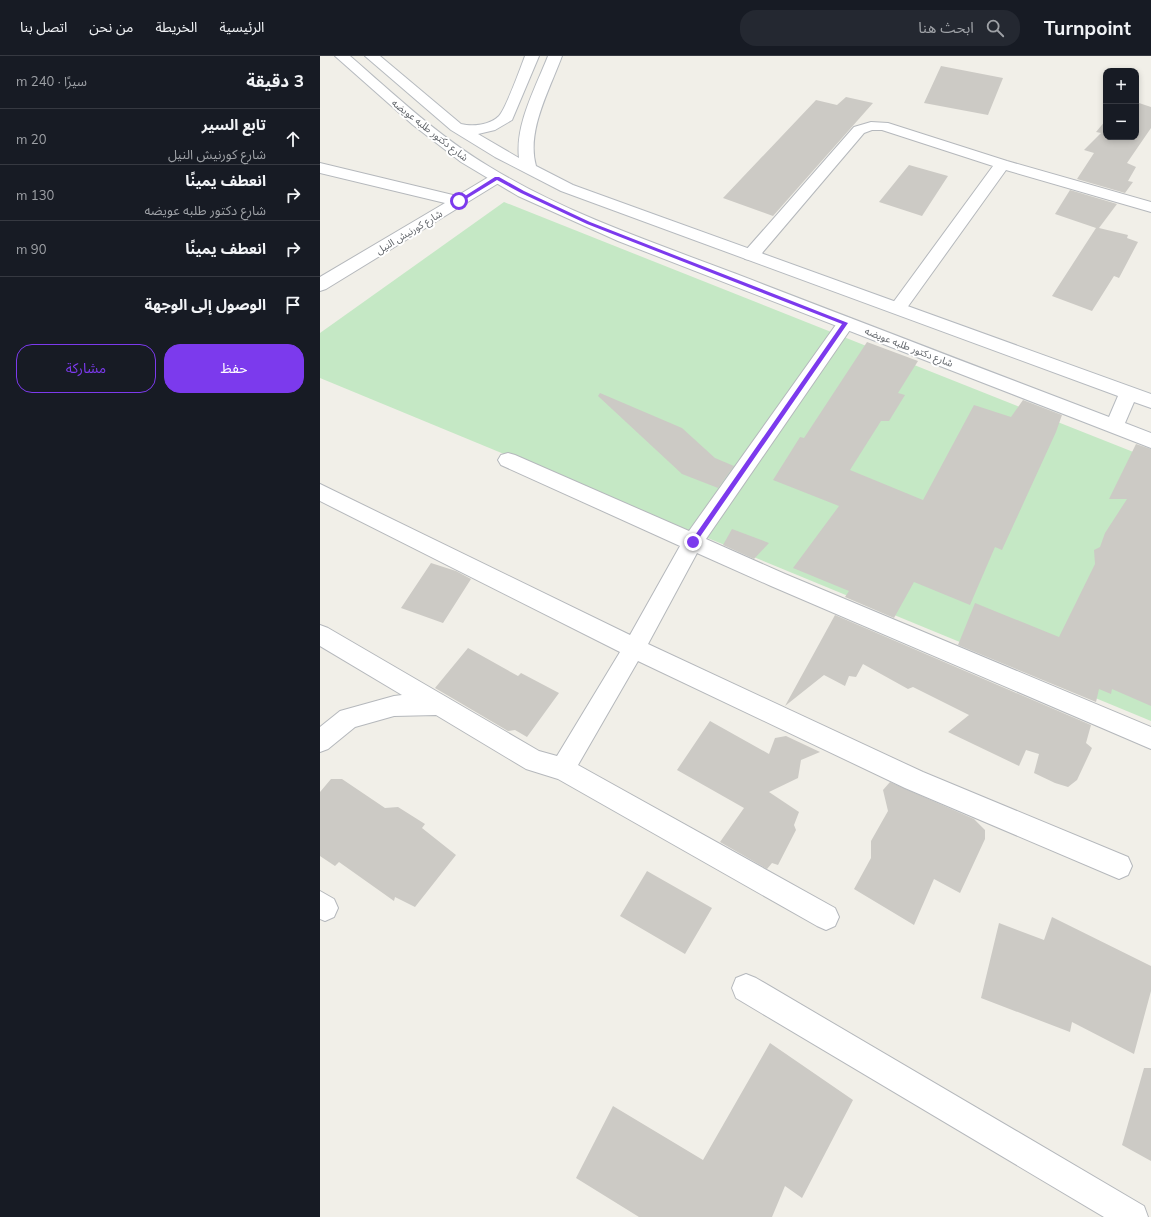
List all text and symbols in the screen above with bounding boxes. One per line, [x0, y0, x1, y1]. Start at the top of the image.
search box [740, 10, 1020, 46]
text: Turnpoint [1044, 16, 1131, 40]
icon: search [984, 17, 1006, 39]
text: اتصل بنا [20, 18, 67, 36]
text: من نحن [89, 18, 133, 36]
text: الخريطة [155, 18, 197, 36]
text: الرئيسية [219, 18, 264, 36]
text: ابحث هنا [918, 18, 974, 37]
map controls [1103, 68, 1139, 140]
button: + [1103, 68, 1139, 104]
text: 3 دقيقة [246, 70, 304, 91]
text: سيرًا · 240 m [16, 73, 87, 89]
street label: شارع دكتور طلبه عويضه [389, 96, 471, 165]
button: − [1103, 104, 1139, 140]
text: تابع السير [202, 115, 266, 134]
icon: ahead [282, 128, 304, 150]
text: 20 m [16, 131, 46, 147]
text: شارع كورنيش النيل [168, 146, 266, 162]
text: انعطف يمينًا [185, 171, 266, 190]
icon: right [282, 184, 304, 206]
text: 130 m [16, 187, 54, 203]
route start [450, 192, 468, 210]
text: شارع دكتور طلبه عويضه [144, 202, 266, 218]
street label: شارع كورنيش النيل [373, 207, 445, 258]
icon: right [282, 238, 304, 260]
text: انعطف يمينًا [185, 239, 266, 258]
text: 90 m [16, 241, 46, 257]
icon: arrive [282, 294, 304, 316]
text: الوصول إلى الوجهة [145, 295, 266, 314]
street label: شارع دكتور طلبه عويضه [863, 324, 955, 371]
button: مشاركة [16, 344, 156, 393]
button: حفظ [164, 344, 304, 393]
route end [684, 533, 702, 551]

